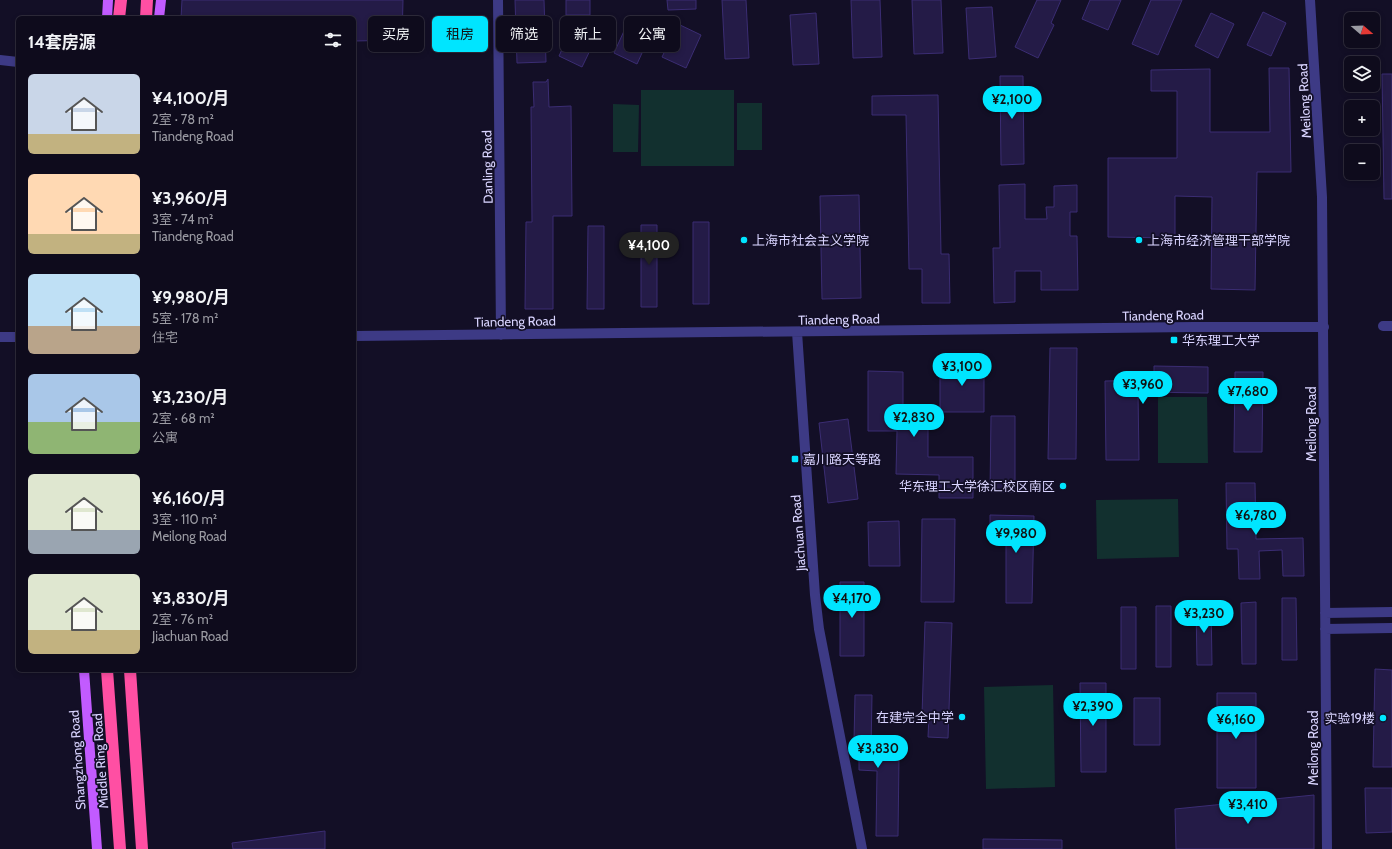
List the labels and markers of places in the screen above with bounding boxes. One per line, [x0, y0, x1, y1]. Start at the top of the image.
pin: ¥2,100 [979, 86, 1045, 120]
pin: ¥4,100 [616, 232, 682, 266]
place label: 上海市社会主义学院 [752, 232, 869, 248]
place label: 上海市经济管理干部学院 [1147, 232, 1290, 248]
marker: 上海市社会主义学院 [739, 235, 749, 245]
marker: 上海市经济管理干部学院 [1134, 235, 1144, 245]
place label: 华东理工大学 [1182, 332, 1260, 348]
marker: 华东理工大学 [1169, 335, 1179, 345]
pin: ¥3,100 [929, 353, 995, 387]
pin: ¥3,960 [1110, 371, 1176, 405]
pin: ¥7,680 [1215, 378, 1281, 412]
pin: ¥2,830 [881, 404, 947, 438]
place label: 嘉川路天等路 [803, 451, 881, 467]
marker: 嘉川路天等路 [790, 454, 800, 464]
place label: 华东理工大学徐汇校区南区 [899, 478, 1055, 494]
marker: 华东理工大学徐汇校区南区 [1058, 481, 1068, 491]
pin: ¥6,780 [1223, 502, 1289, 536]
pin: ¥9,980 [983, 520, 1049, 554]
pin: ¥4,170 [819, 585, 885, 619]
pin: ¥3,230 [1171, 600, 1237, 634]
pin: ¥2,390 [1060, 693, 1126, 727]
pin: ¥6,160 [1203, 706, 1269, 740]
place label: 在建完全中学 [876, 709, 954, 725]
place label: 实验19楼 [1324, 710, 1375, 726]
marker: 在建完全中学 [957, 712, 967, 722]
marker: 实验19楼 [1378, 713, 1388, 723]
pin: ¥3,830 [845, 735, 911, 769]
pin: ¥3,410 [1215, 791, 1281, 825]

